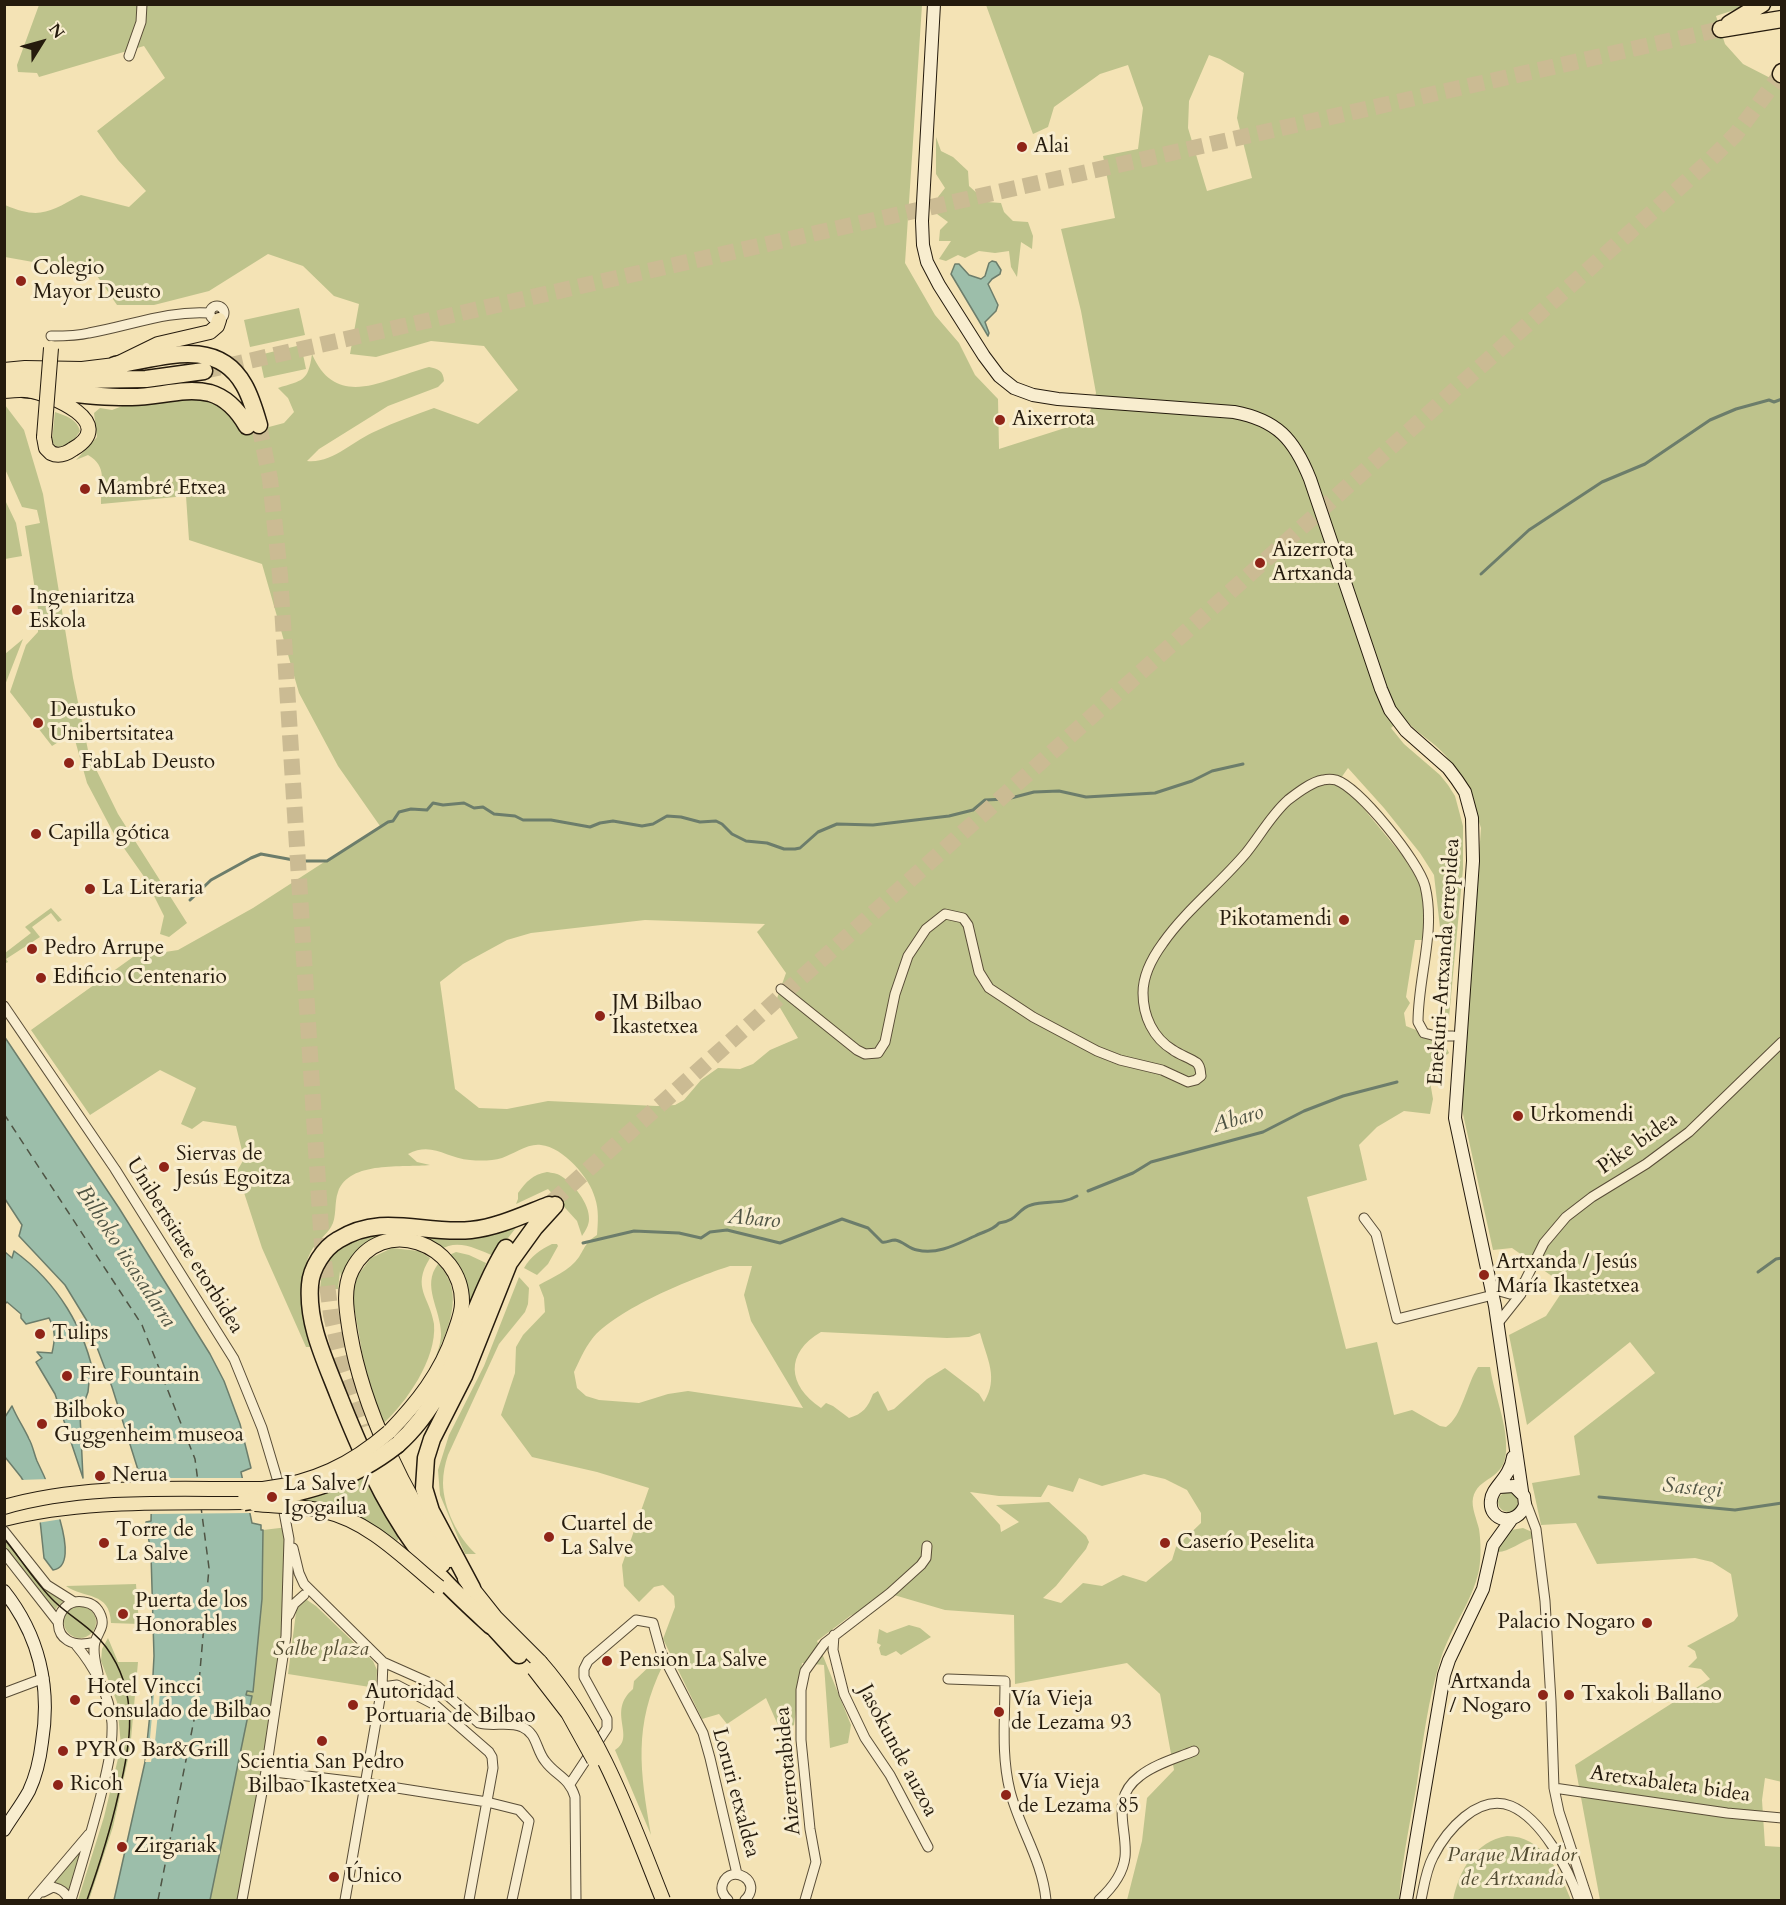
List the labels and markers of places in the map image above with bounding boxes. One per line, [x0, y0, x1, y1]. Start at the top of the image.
place label: Alai [1034, 134, 1069, 160]
marker: Alai [1015, 140, 1029, 154]
place label: Colegio Mayor Deusto [33, 256, 161, 306]
marker: Colegio Mayor Deusto [14, 274, 28, 288]
place label: Aixerrota [1012, 407, 1095, 433]
marker: Aixerrota [993, 413, 1007, 427]
place label: Mambré Etxea [97, 476, 226, 502]
marker: Mambré Etxea [78, 482, 92, 496]
place label: Aizerrota Artxanda [1272, 538, 1354, 588]
marker: Aizerrota Artxanda [1253, 556, 1267, 570]
place label: Ingeniaritza Eskola [29, 585, 135, 635]
marker: Ingeniaritza Eskola [10, 603, 24, 617]
place label: Deustuko Unibertsitatea [50, 698, 174, 748]
marker: Deustuko Unibertsitatea [31, 716, 45, 730]
place label: FabLab Deusto [81, 750, 215, 776]
marker: FabLab Deusto [62, 756, 76, 770]
place label: Capilla gótica [48, 821, 170, 847]
marker: Capilla gótica [29, 827, 43, 841]
place label: La Literaria [102, 876, 204, 902]
marker: La Literaria [83, 882, 97, 896]
place label: Pikotamendi [1219, 907, 1332, 933]
marker: Pikotamendi [1337, 913, 1351, 927]
place label: Pedro Arrupe [44, 936, 164, 962]
marker: Pedro Arrupe [25, 942, 39, 956]
place label: Edificio Centenario [53, 965, 227, 991]
marker: Edificio Centenario [34, 971, 48, 985]
place label: JM Bilbao Ikastetxea [612, 991, 702, 1041]
marker: JM Bilbao Ikastetxea [593, 1009, 607, 1023]
place label: Urkomendi [1530, 1103, 1634, 1129]
marker: Urkomendi [1511, 1109, 1525, 1123]
place label: Siervas de Jesús Egoitza [176, 1142, 291, 1192]
marker: Siervas de Jesús Egoitza [157, 1160, 171, 1174]
place label: Artxanda / Jesús María Ikastetxea [1496, 1250, 1639, 1300]
marker: Artxanda / Jesús María Ikastetxea [1477, 1268, 1491, 1282]
place label: Tulips [52, 1321, 108, 1347]
marker: Tulips [33, 1327, 47, 1341]
place label: Fire Fountain [79, 1363, 200, 1389]
marker: Fire Fountain [60, 1369, 74, 1383]
place label: Bilboko Guggenheim museoa [54, 1399, 244, 1449]
marker: Bilboko Guggenheim museoa [35, 1417, 49, 1431]
place label: Nerua [112, 1463, 168, 1489]
marker: Nerua [93, 1469, 107, 1483]
place label: La Salve / Igogailua [284, 1472, 369, 1522]
marker: La Salve / Igogailua [265, 1490, 279, 1504]
place label: Cuartel de La Salve [561, 1512, 653, 1562]
place label: Torre de La Salve [116, 1518, 194, 1568]
marker: Cuartel de La Salve [542, 1530, 556, 1544]
place label: Caserío Peselita [1177, 1530, 1315, 1556]
marker: Torre de La Salve [97, 1536, 111, 1550]
marker: Caserío Peselita [1158, 1536, 1172, 1550]
place label: Puerta de los Honorables [135, 1589, 248, 1639]
marker: Puerta de los Honorables [116, 1607, 130, 1621]
place label: Palacio Nogaro [1497, 1610, 1635, 1636]
marker: Palacio Nogaro [1640, 1616, 1654, 1630]
place label: Pension La Salve [619, 1648, 767, 1674]
marker: Pension La Salve [600, 1654, 614, 1668]
place label: Artxanda / Nogaro [1449, 1670, 1531, 1720]
place label: Hotel Vincci Consulado de Bilbao [87, 1675, 271, 1725]
place label: Autoridad Portuaria de Bilbao [365, 1680, 536, 1730]
place label: Txakoli Ballano [1581, 1682, 1722, 1708]
place label: Vía Vieja de Lezama 93 [1011, 1687, 1132, 1737]
marker: Artxanda / Nogaro [1536, 1688, 1550, 1702]
marker: Txakoli Ballano [1562, 1688, 1576, 1702]
marker: Hotel Vincci Consulado de Bilbao [68, 1693, 82, 1707]
marker: Autoridad Portuaria de Bilbao [346, 1698, 360, 1712]
marker: Vía Vieja de Lezama 93 [992, 1705, 1006, 1719]
marker: Scientia San Pedro Bilbao Ikastetxea [315, 1734, 329, 1748]
place label: PYRO Bar&Grill [75, 1738, 229, 1764]
marker: PYRO Bar&Grill [56, 1744, 70, 1758]
place label: Scientia San Pedro Bilbao Ikastetxea [240, 1750, 404, 1800]
place label: Vía Vieja de Lezama 85 [1018, 1770, 1139, 1820]
place label: Ricoh [70, 1772, 123, 1798]
marker: Ricoh [51, 1778, 65, 1792]
marker: Vía Vieja de Lezama 85 [999, 1788, 1013, 1802]
place label: Zirgariak [134, 1834, 217, 1860]
marker: Zirgariak [115, 1840, 129, 1854]
place label: Único [346, 1864, 402, 1890]
marker: Único [327, 1870, 341, 1884]

